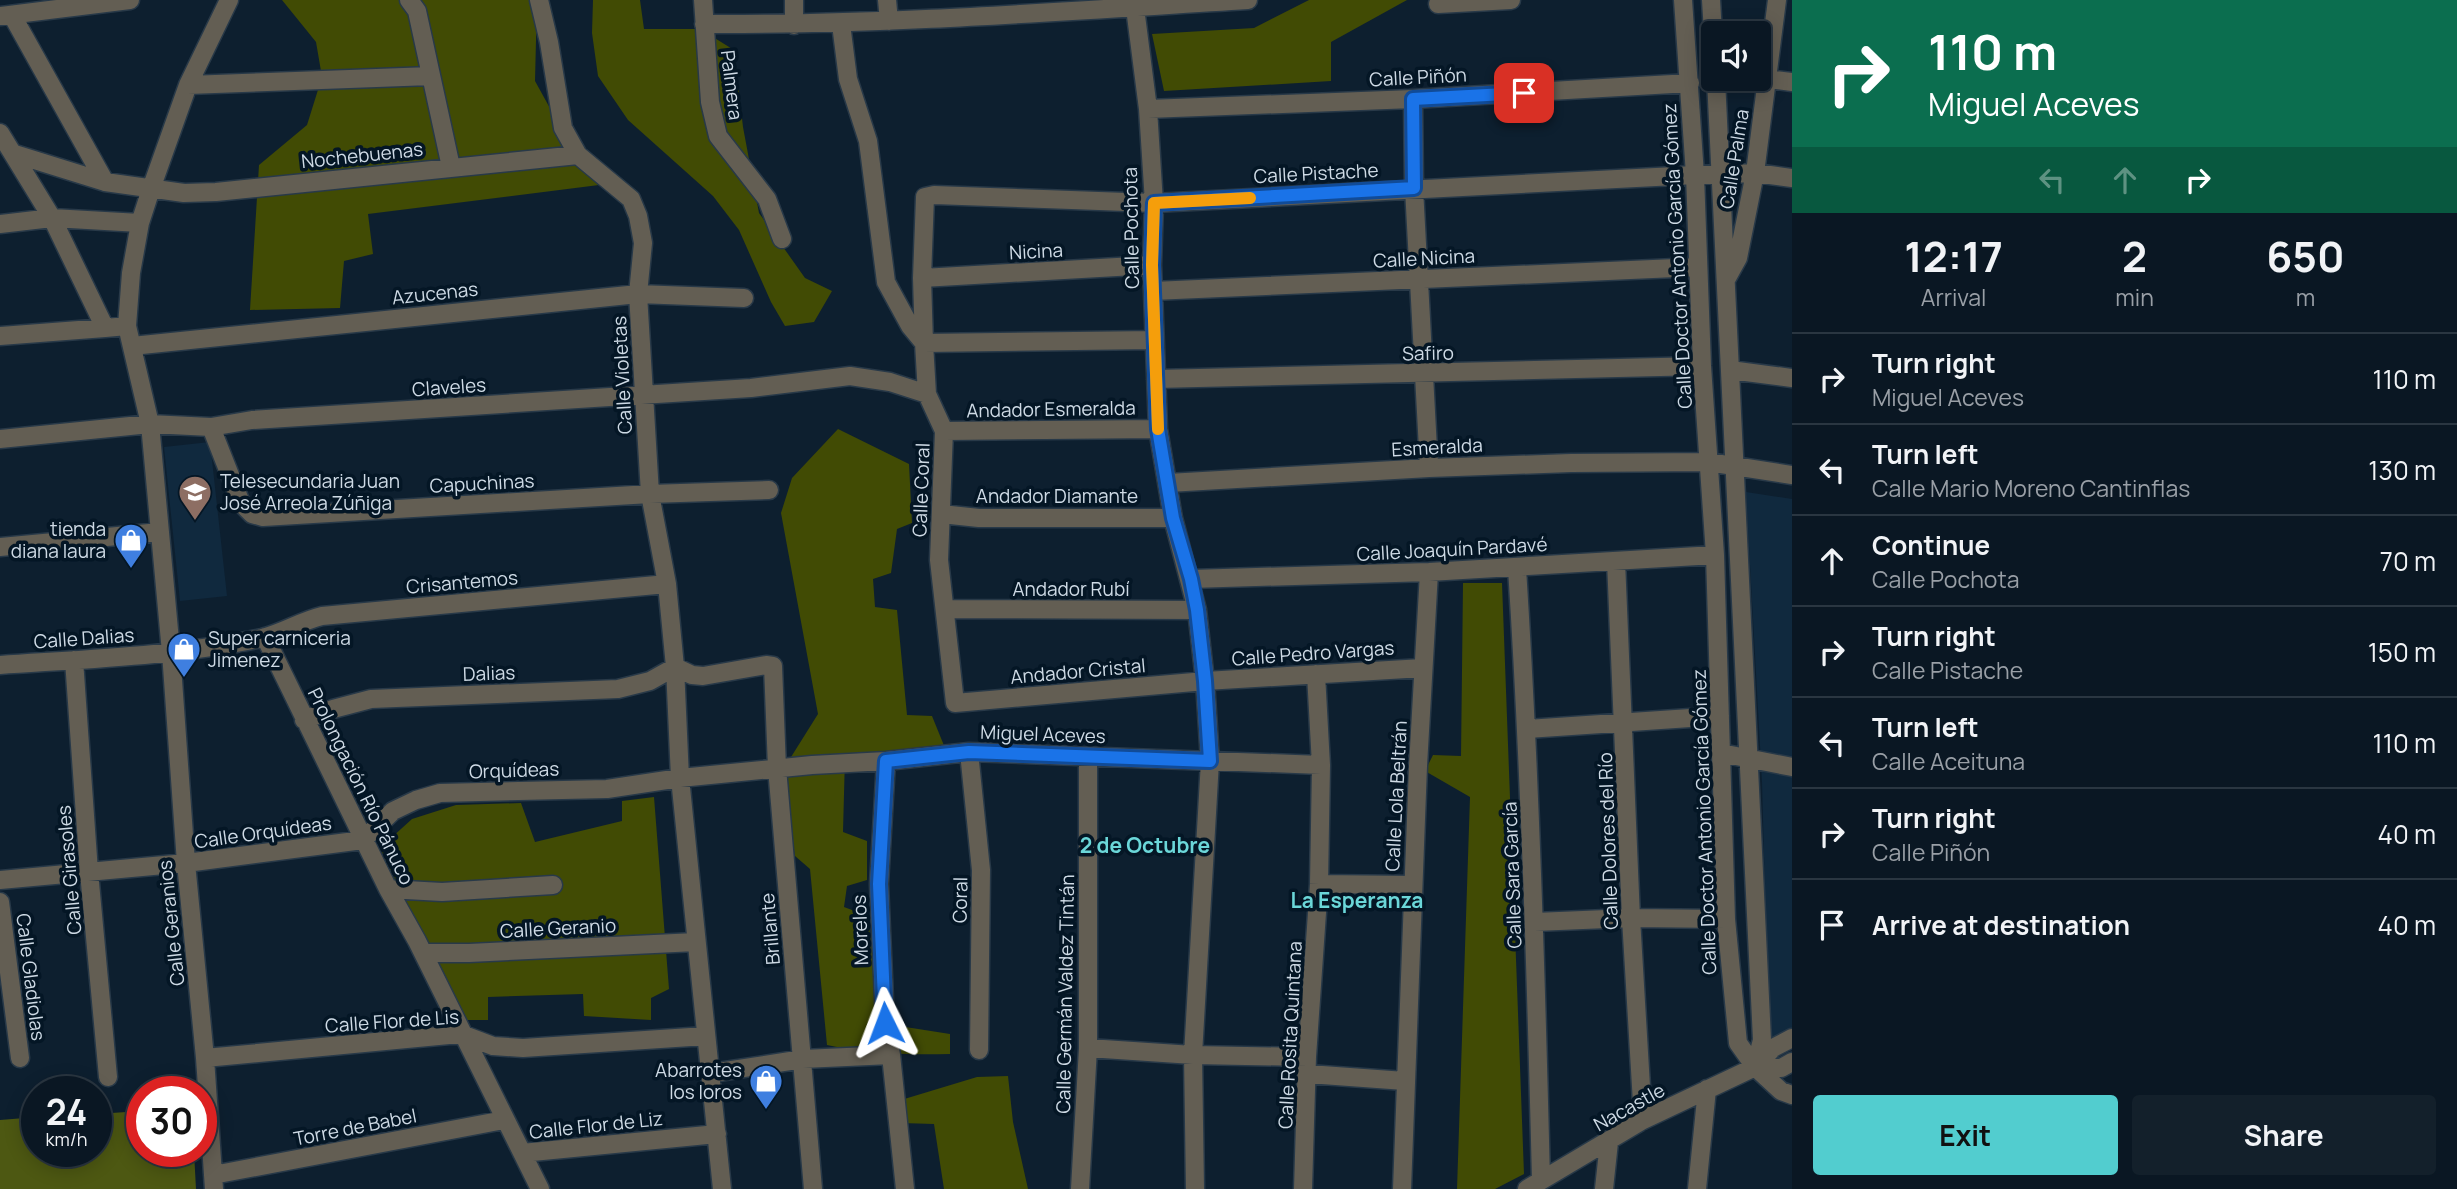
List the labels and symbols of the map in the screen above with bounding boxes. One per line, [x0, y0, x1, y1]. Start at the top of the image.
street label: Palmera [715, 49, 749, 121]
street label: Calle Piñón [1369, 61, 1467, 93]
pin [1494, 63, 1554, 123]
street label: Calle Doctor Antonio García Gómez [1656, 103, 1698, 409]
street label: Calle Palma [1713, 107, 1755, 211]
street label: Nochebuenas [300, 136, 424, 174]
street label: Calle Pistache [1253, 157, 1379, 189]
street label: Calle Pochota [1117, 167, 1145, 289]
street label: Nicina [1008, 237, 1064, 265]
street label: Calle Nicina [1372, 242, 1476, 274]
street label: Azucenas [391, 276, 479, 310]
street label: Calle Violetas [606, 315, 638, 435]
street label: Safiro [1402, 340, 1454, 366]
street label: Claveles [411, 371, 487, 403]
street label: Andador Esmeralda [966, 395, 1136, 423]
street label: Esmeralda [1391, 432, 1483, 462]
street label: Calle Coral [906, 442, 936, 538]
street label: Capuchinas [429, 467, 535, 499]
place label: Telesecundaria Juan José Arreola Zúñiga [220, 468, 400, 516]
school or university icon: Telesecundaria Juan José Arreola Zúñiga [176, 473, 214, 522]
street label: Andador Diamante [976, 483, 1138, 509]
place label: tienda diana laura [11, 516, 106, 564]
shop icon: tienda diana laura [112, 521, 150, 570]
street label: Calle Joaquín Pardavé [1356, 531, 1548, 567]
street label: Crisantemos [405, 564, 519, 600]
street label: Andador Rubí [1012, 576, 1130, 602]
street label: Calle Dalias [33, 622, 135, 654]
place label: Super carniceria Jimenez [208, 625, 351, 673]
shop icon: Super carniceria Jimenez [165, 630, 203, 679]
street label: Calle Pedro Vargas [1231, 634, 1395, 672]
street label: Andador Cristal [1009, 652, 1147, 690]
street label: Dalias [462, 659, 516, 687]
street label: Calle Doctor Antonio García Gómez [1686, 669, 1722, 975]
street label: Prolongación Río Pánuco [302, 683, 420, 889]
street label: Miguel Aceves [980, 719, 1106, 749]
street label: Calle Lola Beltrán [1379, 720, 1413, 872]
street label: Calle Dolores del Río [1592, 752, 1624, 930]
street label: Orquídeas [468, 755, 560, 785]
street label: Calle Sara García [1496, 801, 1528, 949]
street label: Calle Girasoles [50, 804, 88, 936]
street label: Calle Orquídeas [193, 810, 333, 854]
district label: 2 de Octubre [1080, 831, 1210, 859]
street label: Calle Geranios [151, 859, 191, 987]
street label: Calle Germán Valdez Tintán [1050, 874, 1080, 1114]
street label: Coral [947, 877, 973, 923]
district label: La Esperanza [1291, 886, 1423, 914]
street label: Brillante [754, 892, 786, 966]
street label: Morelos [846, 894, 874, 966]
street label: Calle Gladiolas [10, 912, 52, 1042]
street label: Calle Geranio [499, 912, 617, 944]
street label: Calle Rosita Quintana [1272, 940, 1308, 1130]
position arrow [848, 986, 922, 1060]
street label: Calle Flor de Lis [324, 1003, 460, 1039]
place label: Abarrotes los loros [655, 1057, 742, 1105]
shop icon: Abarrotes los loros [747, 1062, 785, 1111]
speed limit sign: 30 [126, 1076, 217, 1167]
street label: Nacastle [1589, 1077, 1669, 1137]
street label: Torre de Babel [291, 1102, 419, 1152]
street label: Calle Flor de Liz [528, 1105, 664, 1145]

